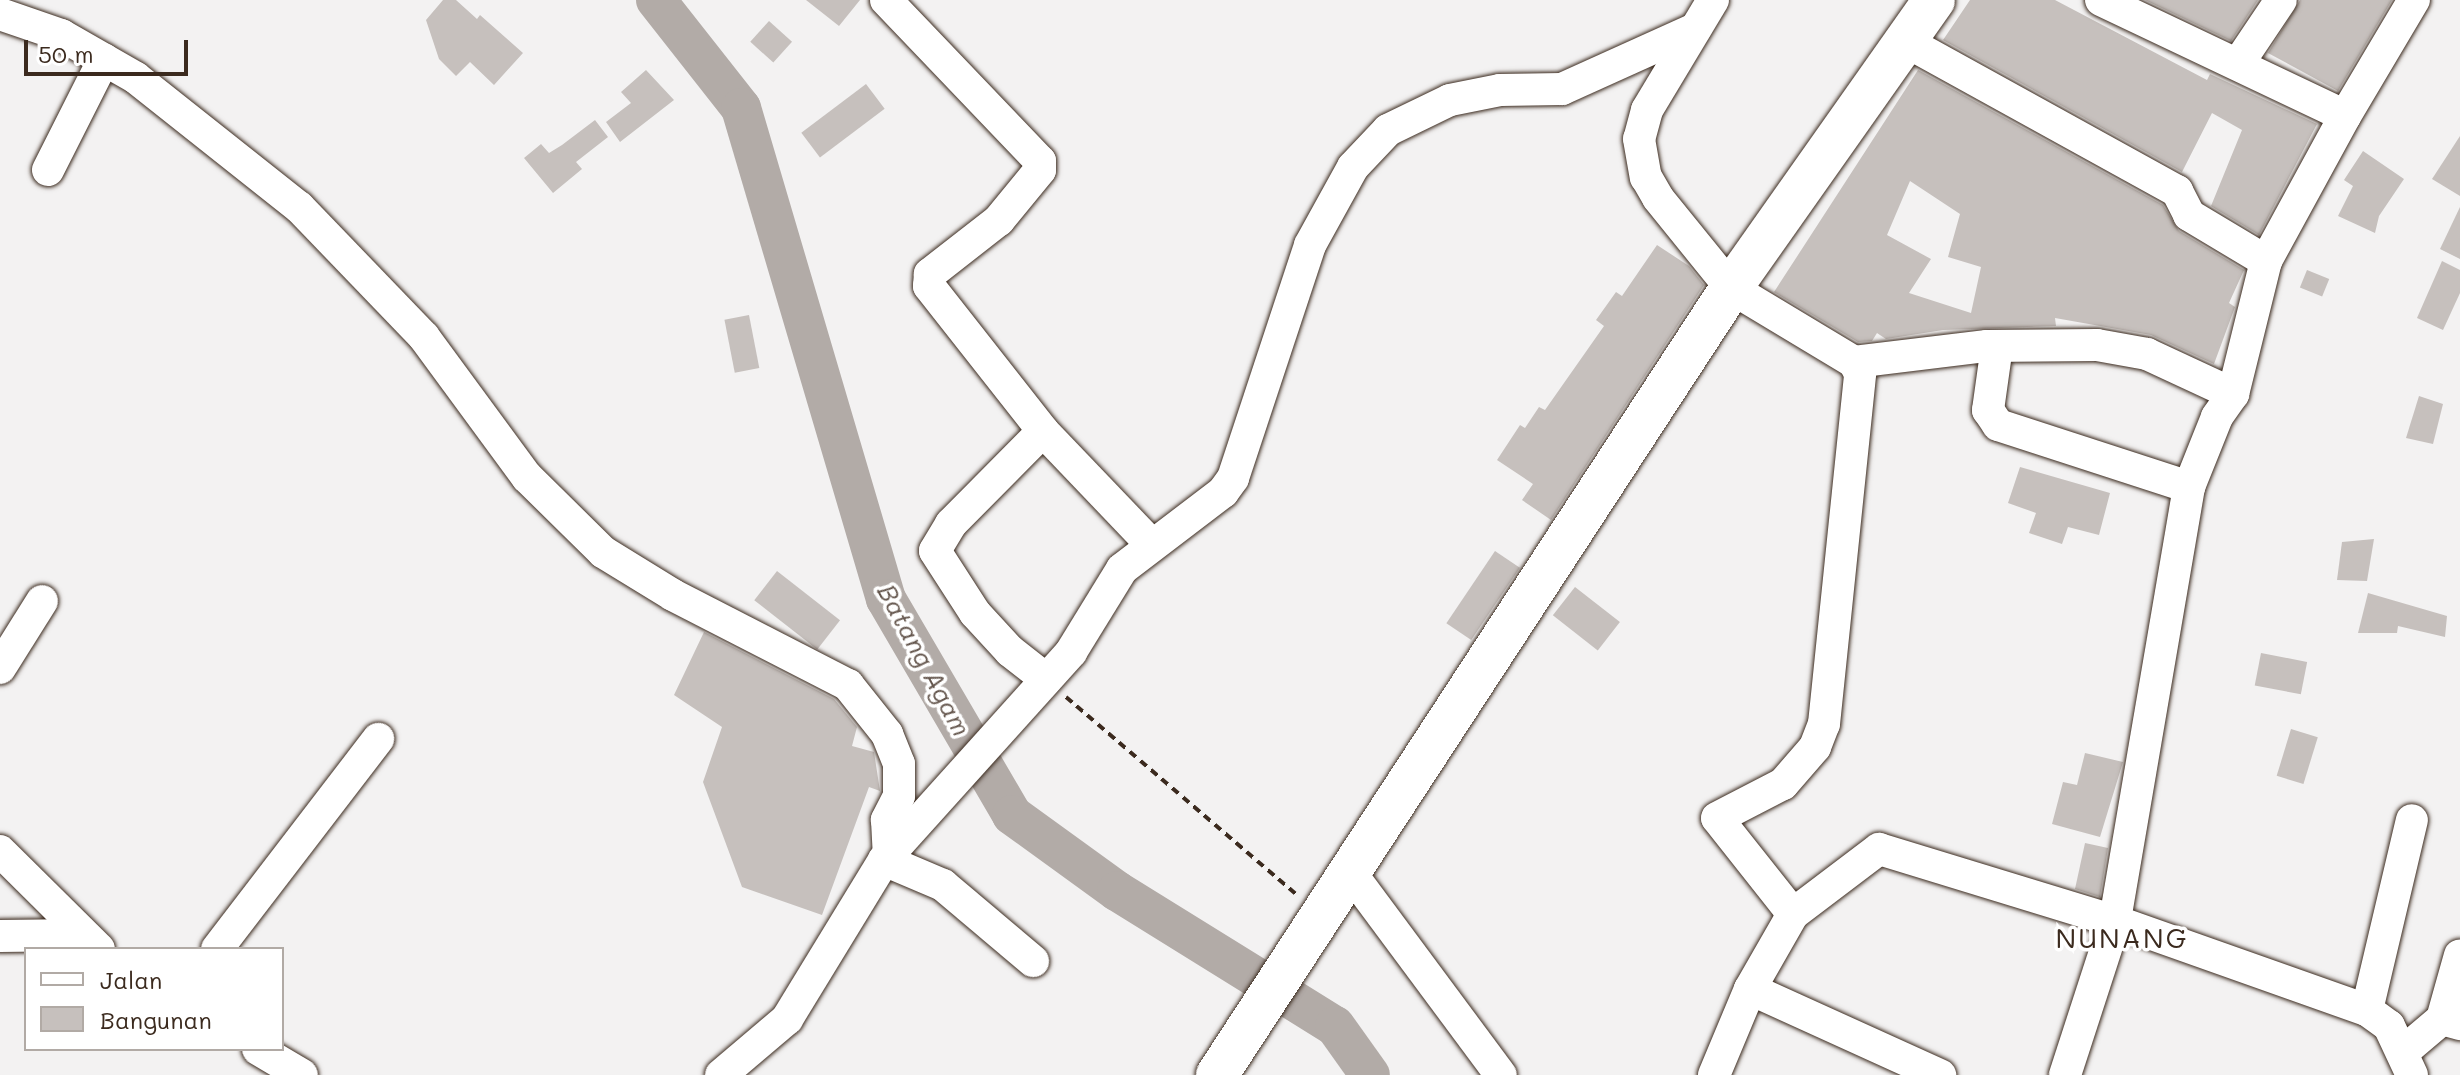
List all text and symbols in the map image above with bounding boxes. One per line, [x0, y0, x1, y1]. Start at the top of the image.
scale bar [28, 24, 192, 74]
text: 50 m [38, 38, 94, 69]
water label: Batang Agam [871, 579, 977, 741]
district label: NUNANG [2056, 920, 2188, 954]
legend [24, 947, 284, 1051]
text: Jalan [100, 964, 162, 995]
text: Bangunan [100, 1004, 212, 1035]

